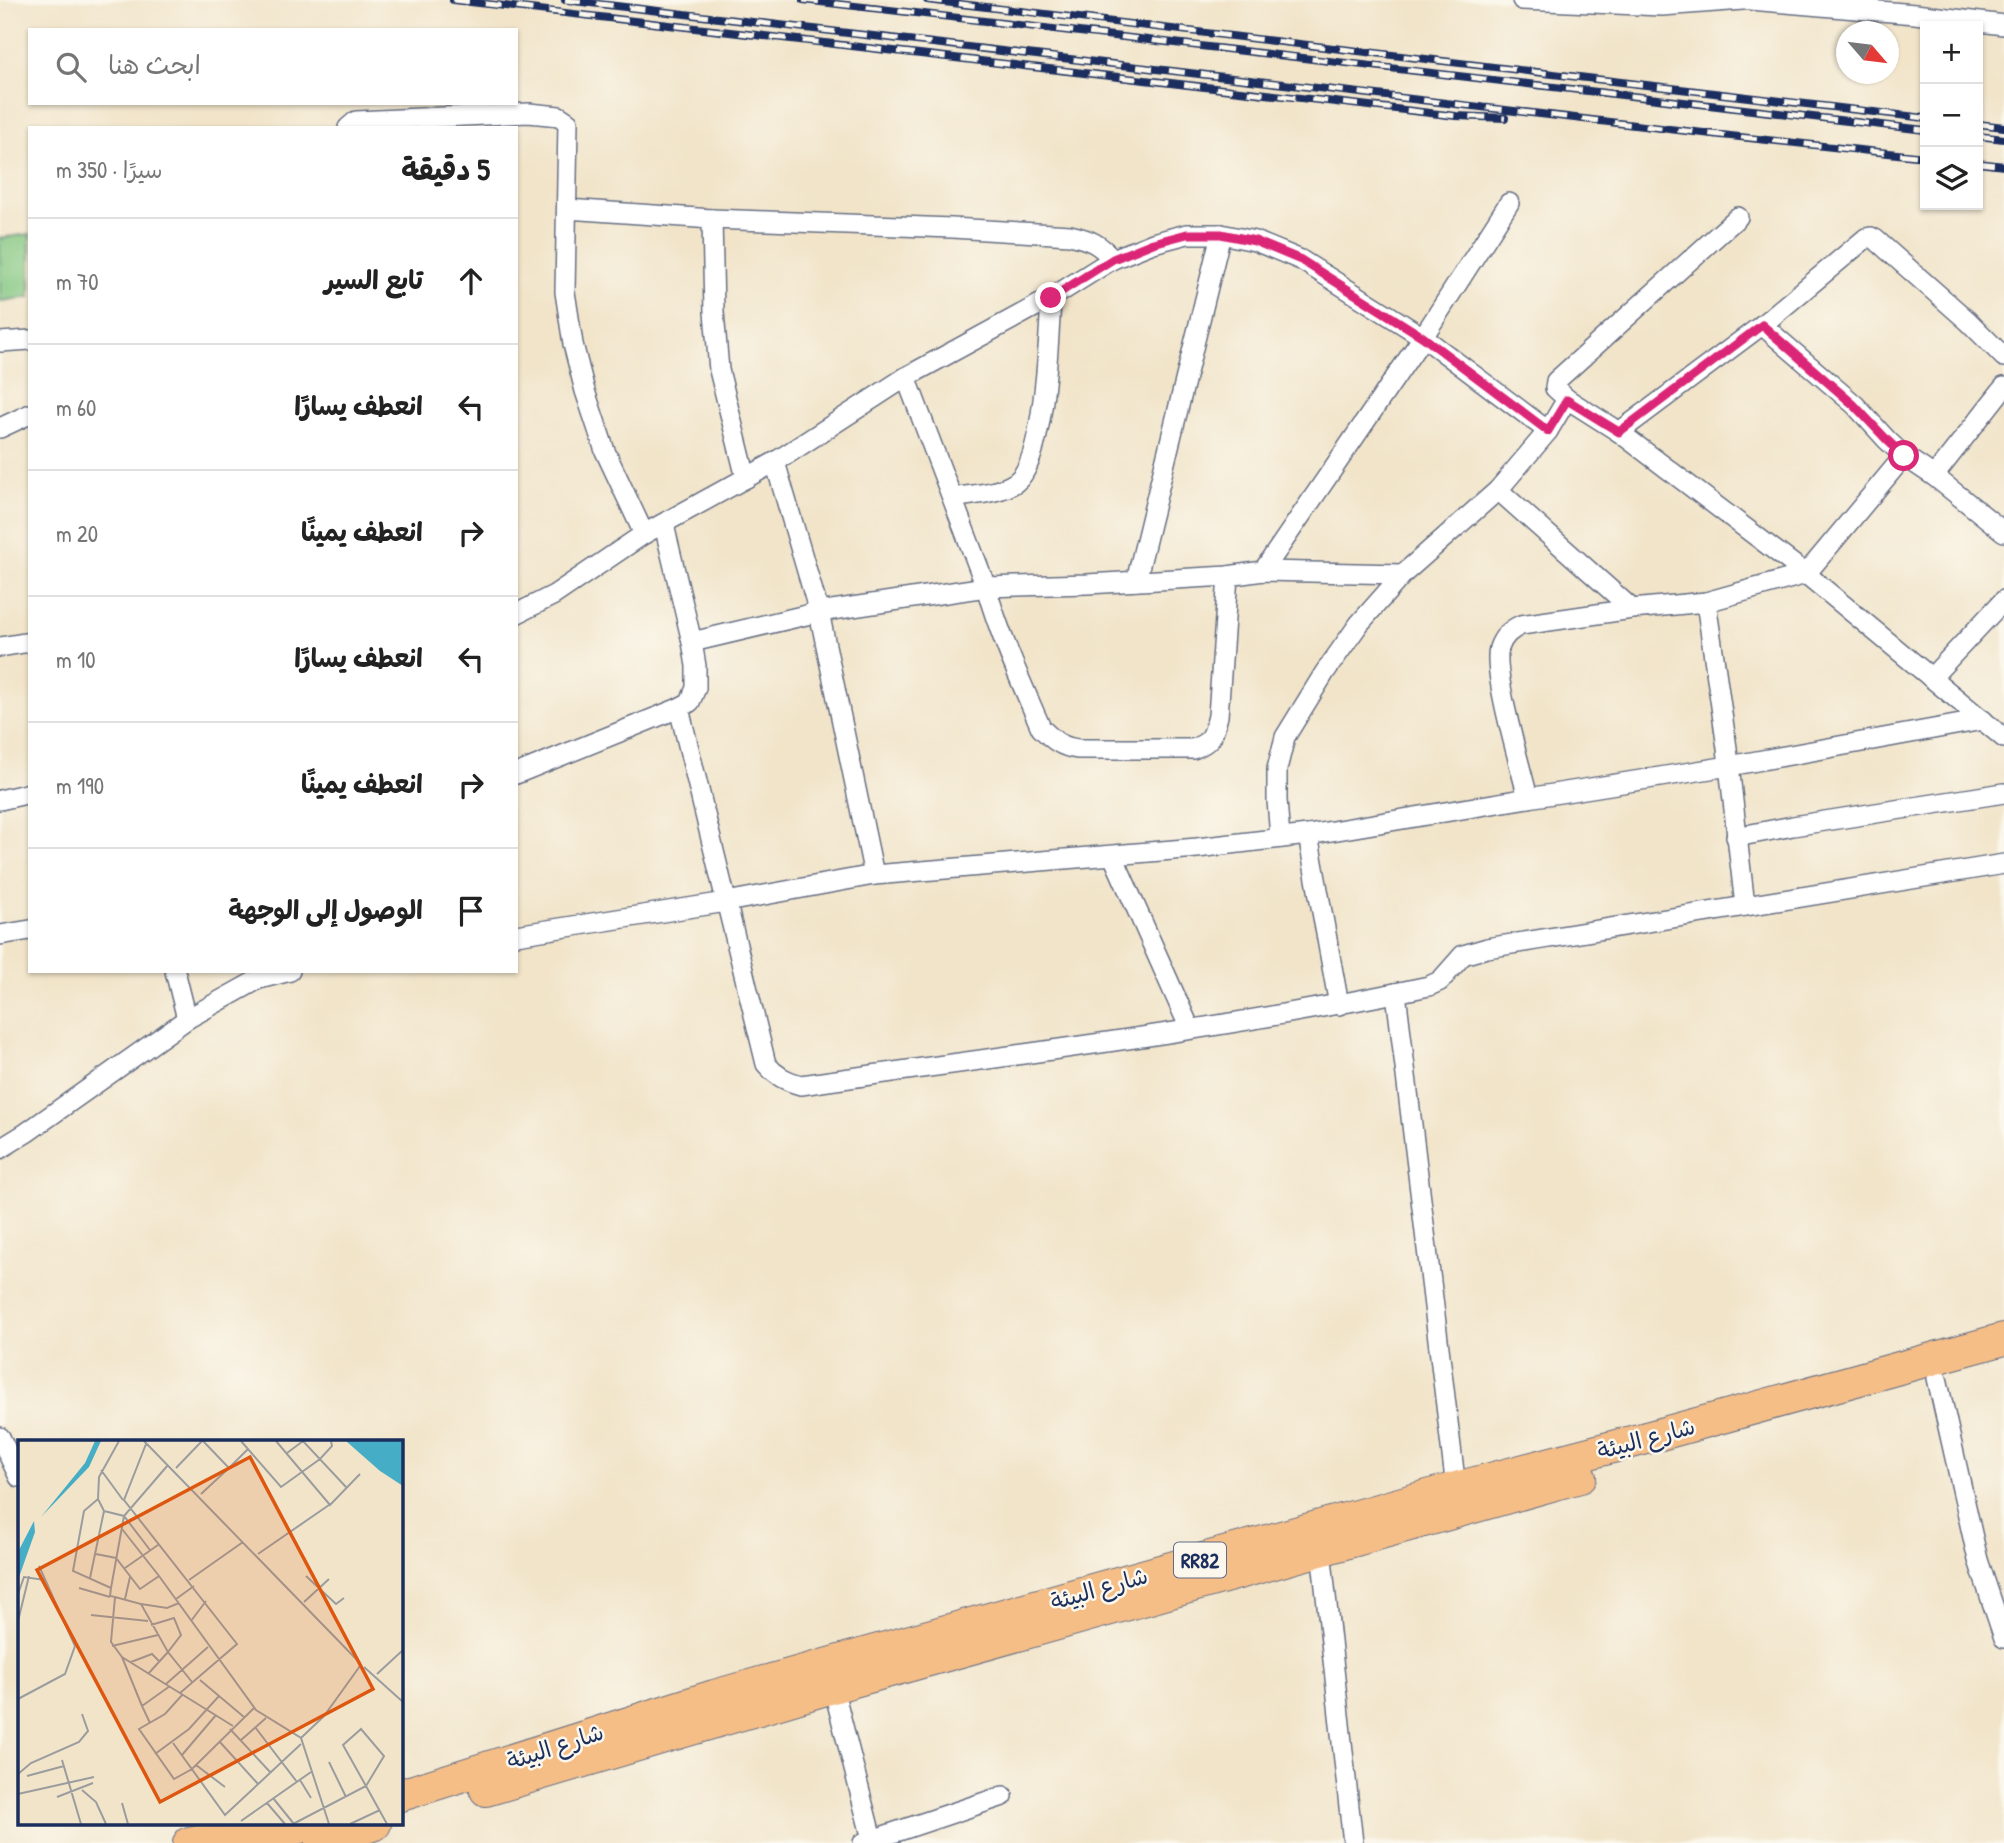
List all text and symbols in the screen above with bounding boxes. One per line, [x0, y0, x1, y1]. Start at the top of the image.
north arrow [1836, 21, 1899, 84]
map controls [1920, 21, 1983, 210]
button: + [1920, 21, 1983, 84]
search box [28, 28, 518, 105]
text: ابحث هنا [108, 47, 201, 82]
icon: search [52, 48, 90, 86]
button: − [1920, 84, 1983, 147]
button: layers [1920, 147, 1983, 210]
text: 5 دقيقة [401, 149, 490, 189]
text: سيرًا · 350 m [56, 154, 162, 185]
text: تابع السير [324, 262, 423, 297]
icon: ahead [452, 262, 490, 300]
text: 70 m [56, 266, 99, 297]
route end [1035, 282, 1066, 313]
text: انعطف يسارًا [294, 388, 423, 423]
icon: left [452, 388, 490, 426]
text: 60 m [56, 392, 96, 423]
route start [1888, 440, 1919, 471]
text: انعطف يمينًا [301, 514, 423, 549]
icon: right [452, 514, 490, 552]
text: 20 m [56, 518, 98, 549]
text: انعطف يسارًا [294, 640, 423, 675]
icon: left [452, 640, 490, 678]
text: 10 m [56, 644, 96, 675]
text: انعطف يمينًا [301, 766, 423, 801]
icon: right [452, 766, 490, 804]
text: 190 m [56, 770, 104, 801]
text: الوصول إلى الوجهة [228, 892, 423, 927]
icon: arrive [452, 892, 490, 930]
street label: شارع البيئة [1594, 1410, 1699, 1467]
inset map [18, 1440, 402, 1826]
road number: RR82 [1174, 1542, 1226, 1578]
street label: شارع البيئة [1047, 1559, 1152, 1618]
street label: شارع البيئة [503, 1716, 608, 1777]

